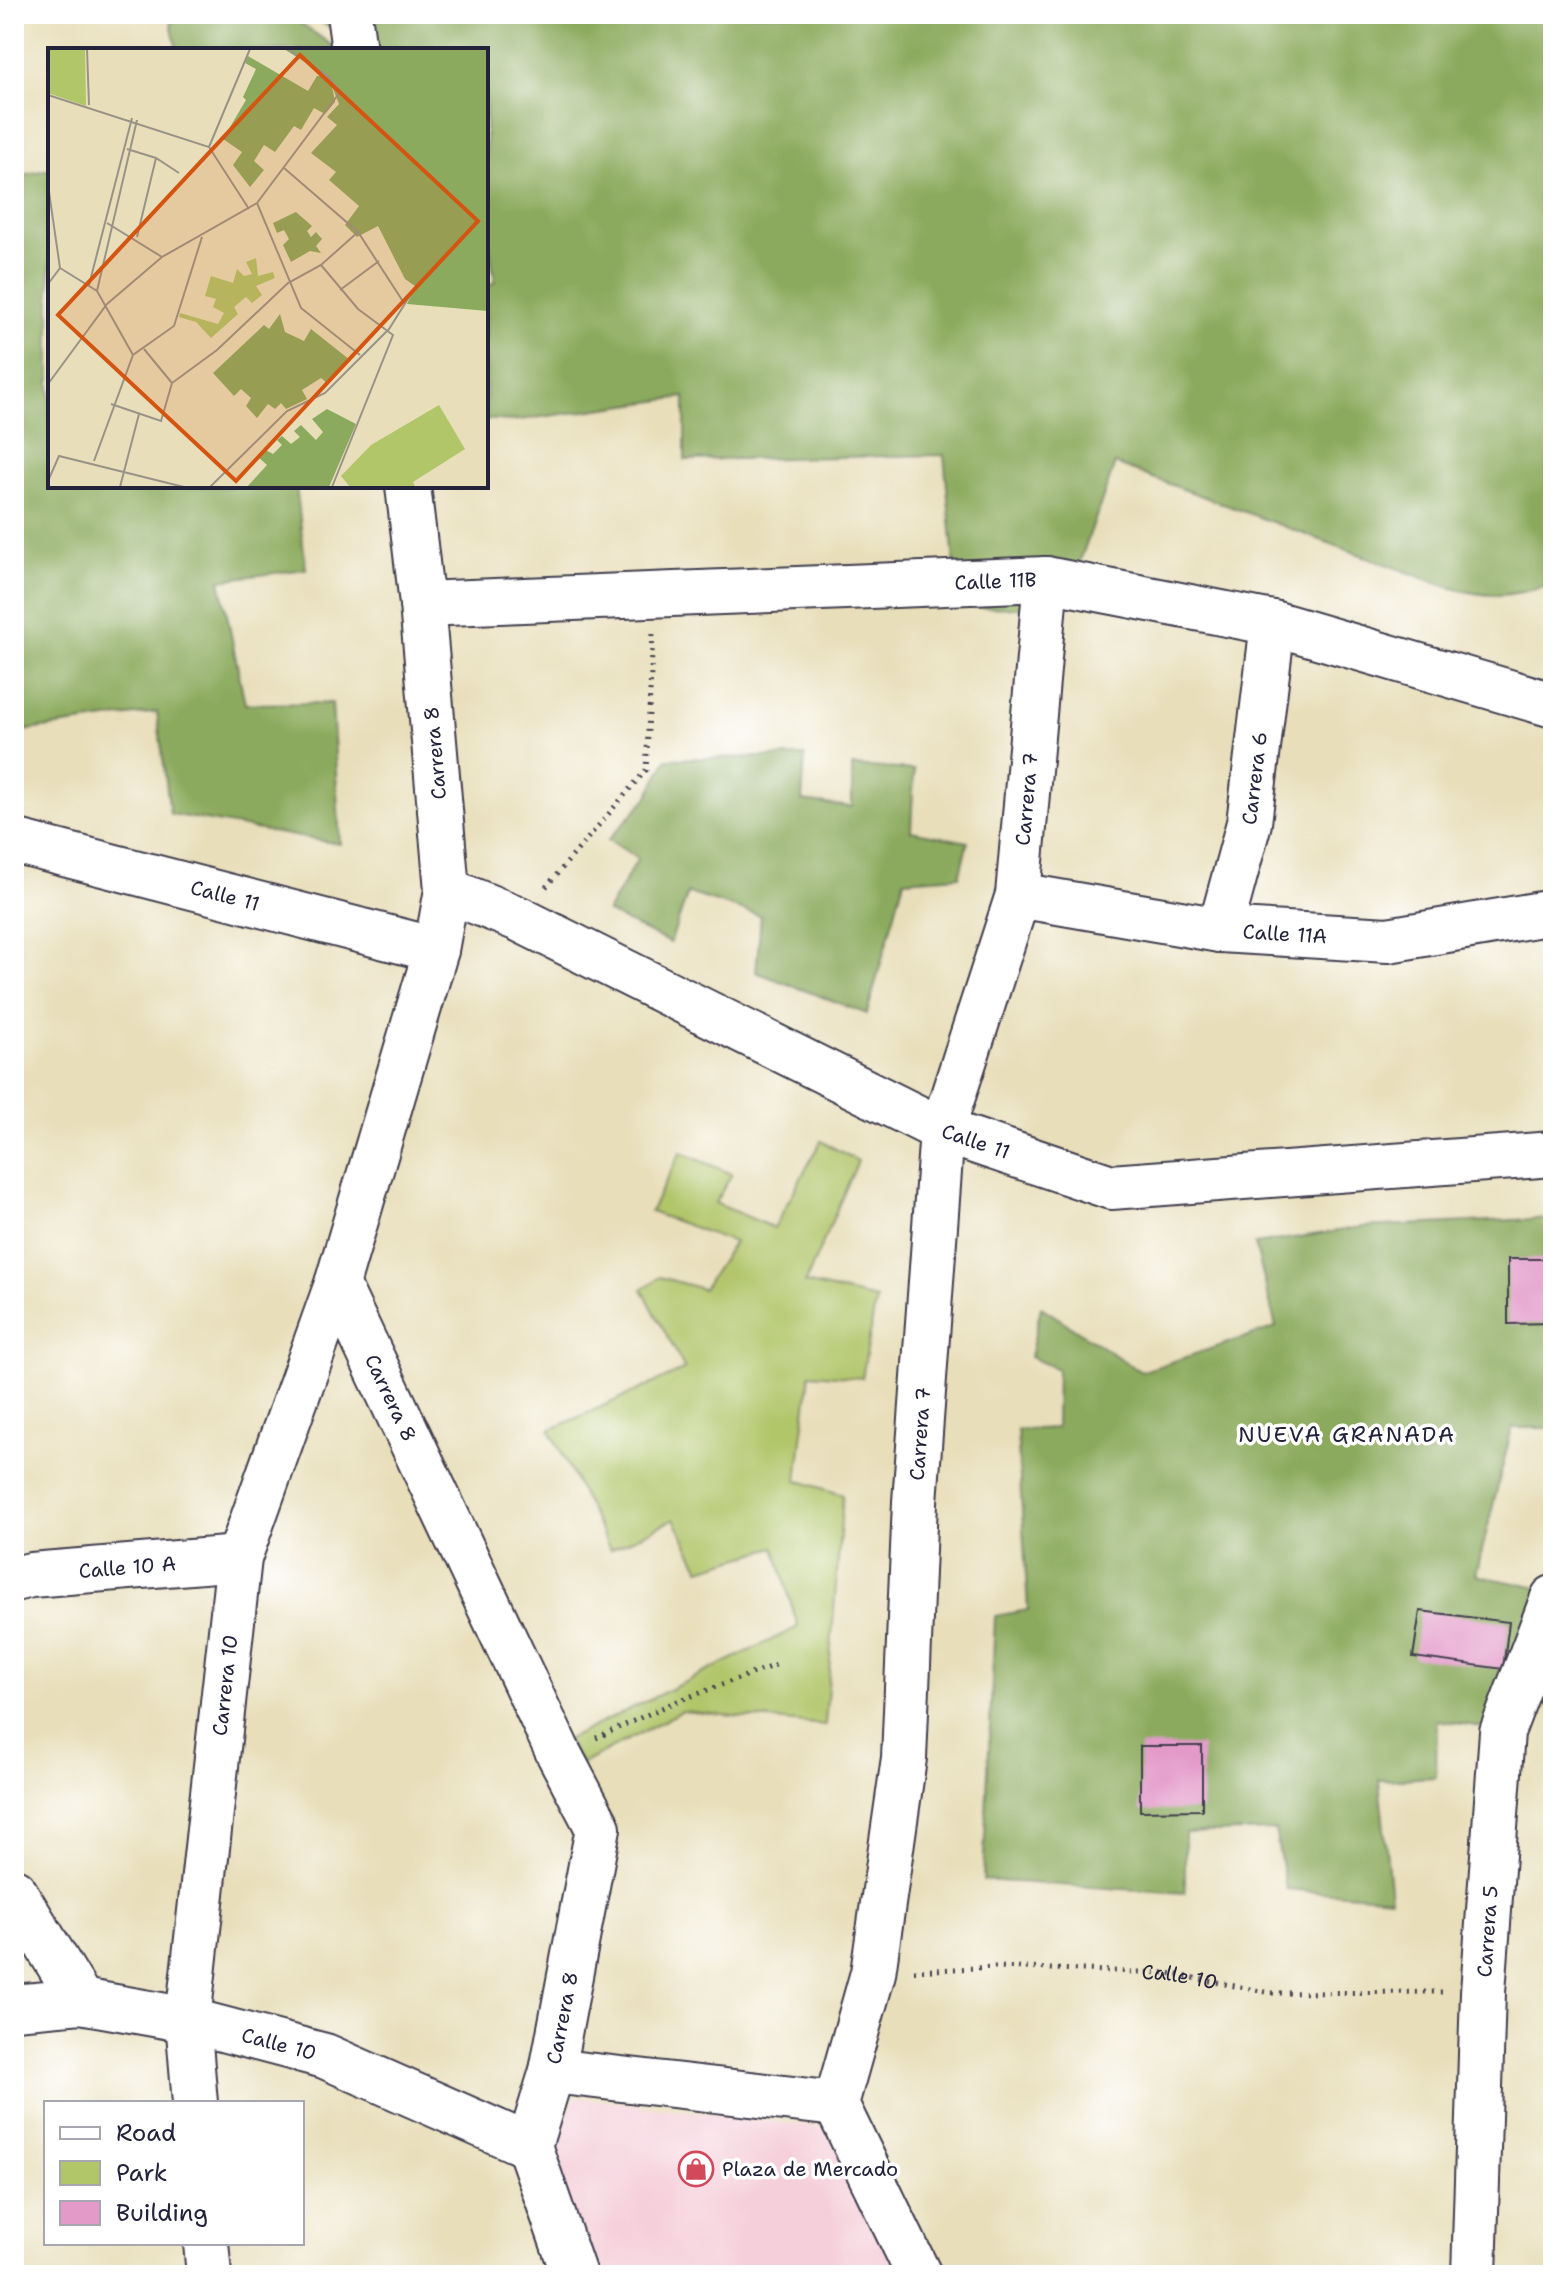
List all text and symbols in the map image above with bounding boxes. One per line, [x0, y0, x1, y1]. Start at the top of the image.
inset map [48, 48, 488, 488]
street label: Calle 11B [954, 566, 1037, 596]
street label: Carrera 8 [418, 705, 452, 801]
street label: Carrera 6 [1236, 730, 1273, 826]
street label: Carrera 7 [1009, 751, 1044, 847]
street label: Calle 11 [188, 874, 262, 917]
street label: Calle 11A [1242, 918, 1328, 949]
street label: Calle 11 [938, 1118, 1013, 1165]
street label: Carrera 8 [359, 1350, 423, 1446]
street label: Carrera 7 [904, 1386, 936, 1482]
district label: NUEVA GRANADA [1238, 1420, 1456, 1449]
street label: Calle 10 A [78, 1550, 177, 1584]
street label: Carrera 10 [206, 1633, 243, 1737]
street label: Carrera 5 [1471, 1884, 1504, 1978]
street label: Calle 10 [1141, 1959, 1219, 1995]
street label: Carrera 8 [540, 1970, 584, 2066]
street label: Calle 10 [239, 2022, 319, 2066]
legend [44, 2101, 304, 2245]
text: Road [116, 2117, 176, 2149]
shop icon: Plaza de Mercado [677, 2150, 715, 2188]
place label: Plaza de Mercado [722, 2156, 898, 2182]
text: Park [116, 2157, 168, 2189]
text: Building [116, 2197, 208, 2229]

